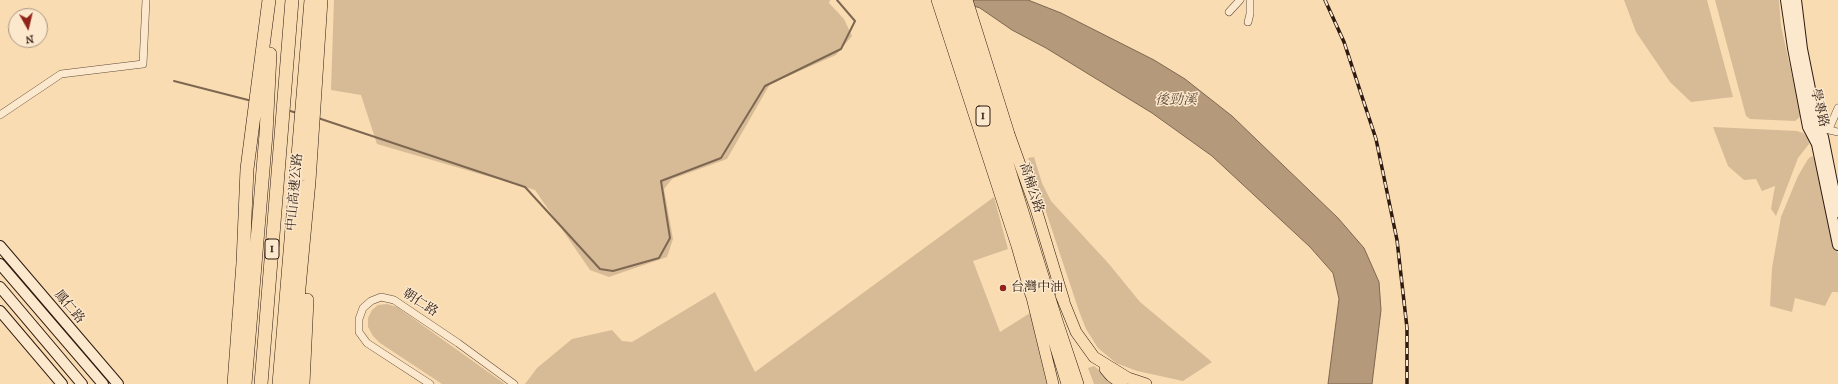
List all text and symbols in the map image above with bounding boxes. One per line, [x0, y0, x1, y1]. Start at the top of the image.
north arrow [8, 8, 48, 48]
text: N [25, 32, 35, 46]
street label: 學專路 [1807, 87, 1831, 129]
water label: 後勁溪 [1155, 93, 1197, 109]
road number: 1 [976, 106, 990, 126]
street label: 中山高速公路 [284, 152, 306, 232]
street label: 高楠公路 [1016, 161, 1046, 215]
road number: 1 [265, 239, 279, 259]
place label: 台灣中油 [1011, 280, 1063, 296]
marker: 台灣中油 [998, 283, 1008, 293]
street label: 朝仁路 [399, 286, 441, 320]
street label: 鳳仁路 [50, 287, 88, 327]

